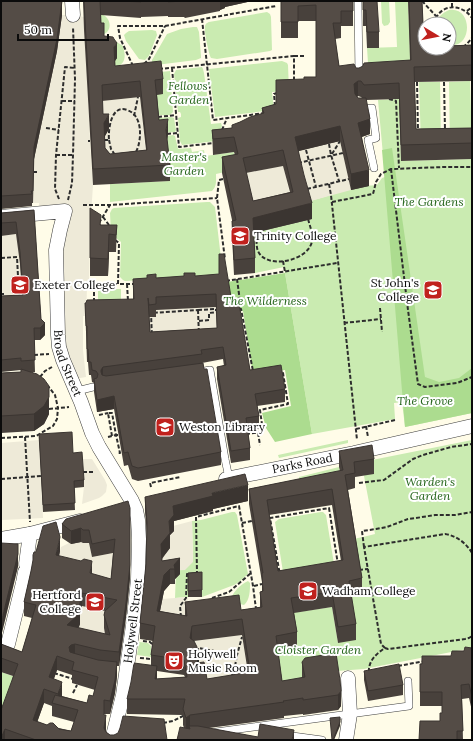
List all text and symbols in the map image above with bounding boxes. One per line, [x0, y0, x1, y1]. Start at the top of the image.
scale bar [18, 16, 108, 42]
north arrow [417, 16, 457, 56]
text: 50 m [24, 22, 52, 37]
text: N [439, 32, 454, 44]
park label: Fellows' Garden [168, 78, 211, 107]
park label: Master's Garden [161, 149, 207, 178]
park label: The Gardens [394, 194, 464, 209]
school or university icon: Trinity College [229, 225, 251, 247]
place label: Trinity College [254, 228, 337, 243]
school or university icon: Exeter College [9, 274, 31, 296]
place label: St John's College [371, 275, 419, 304]
place label: Exeter College [34, 277, 116, 292]
school or university icon: St John's College [422, 279, 444, 301]
park label: The Wilderness [223, 293, 307, 308]
street label: Broad Street [51, 329, 86, 399]
park label: The Grove [397, 393, 453, 408]
school or university icon: Weston Library [154, 416, 176, 438]
place label: Weston Library [179, 419, 266, 434]
street label: Parks Road [271, 450, 334, 476]
park label: Warden's Garden [405, 474, 455, 503]
street label: Holywell Street [120, 577, 145, 664]
school or university icon: Wadham College [297, 580, 319, 602]
place label: Wadham College [322, 583, 416, 598]
place label: Hertford College [32, 587, 81, 616]
school or university icon: Hertford College [84, 591, 106, 613]
park label: Cloister Garden [275, 642, 362, 657]
place label: Holywell Music Room [188, 646, 257, 675]
theatre icon: Holywell Music Room [163, 650, 185, 672]

